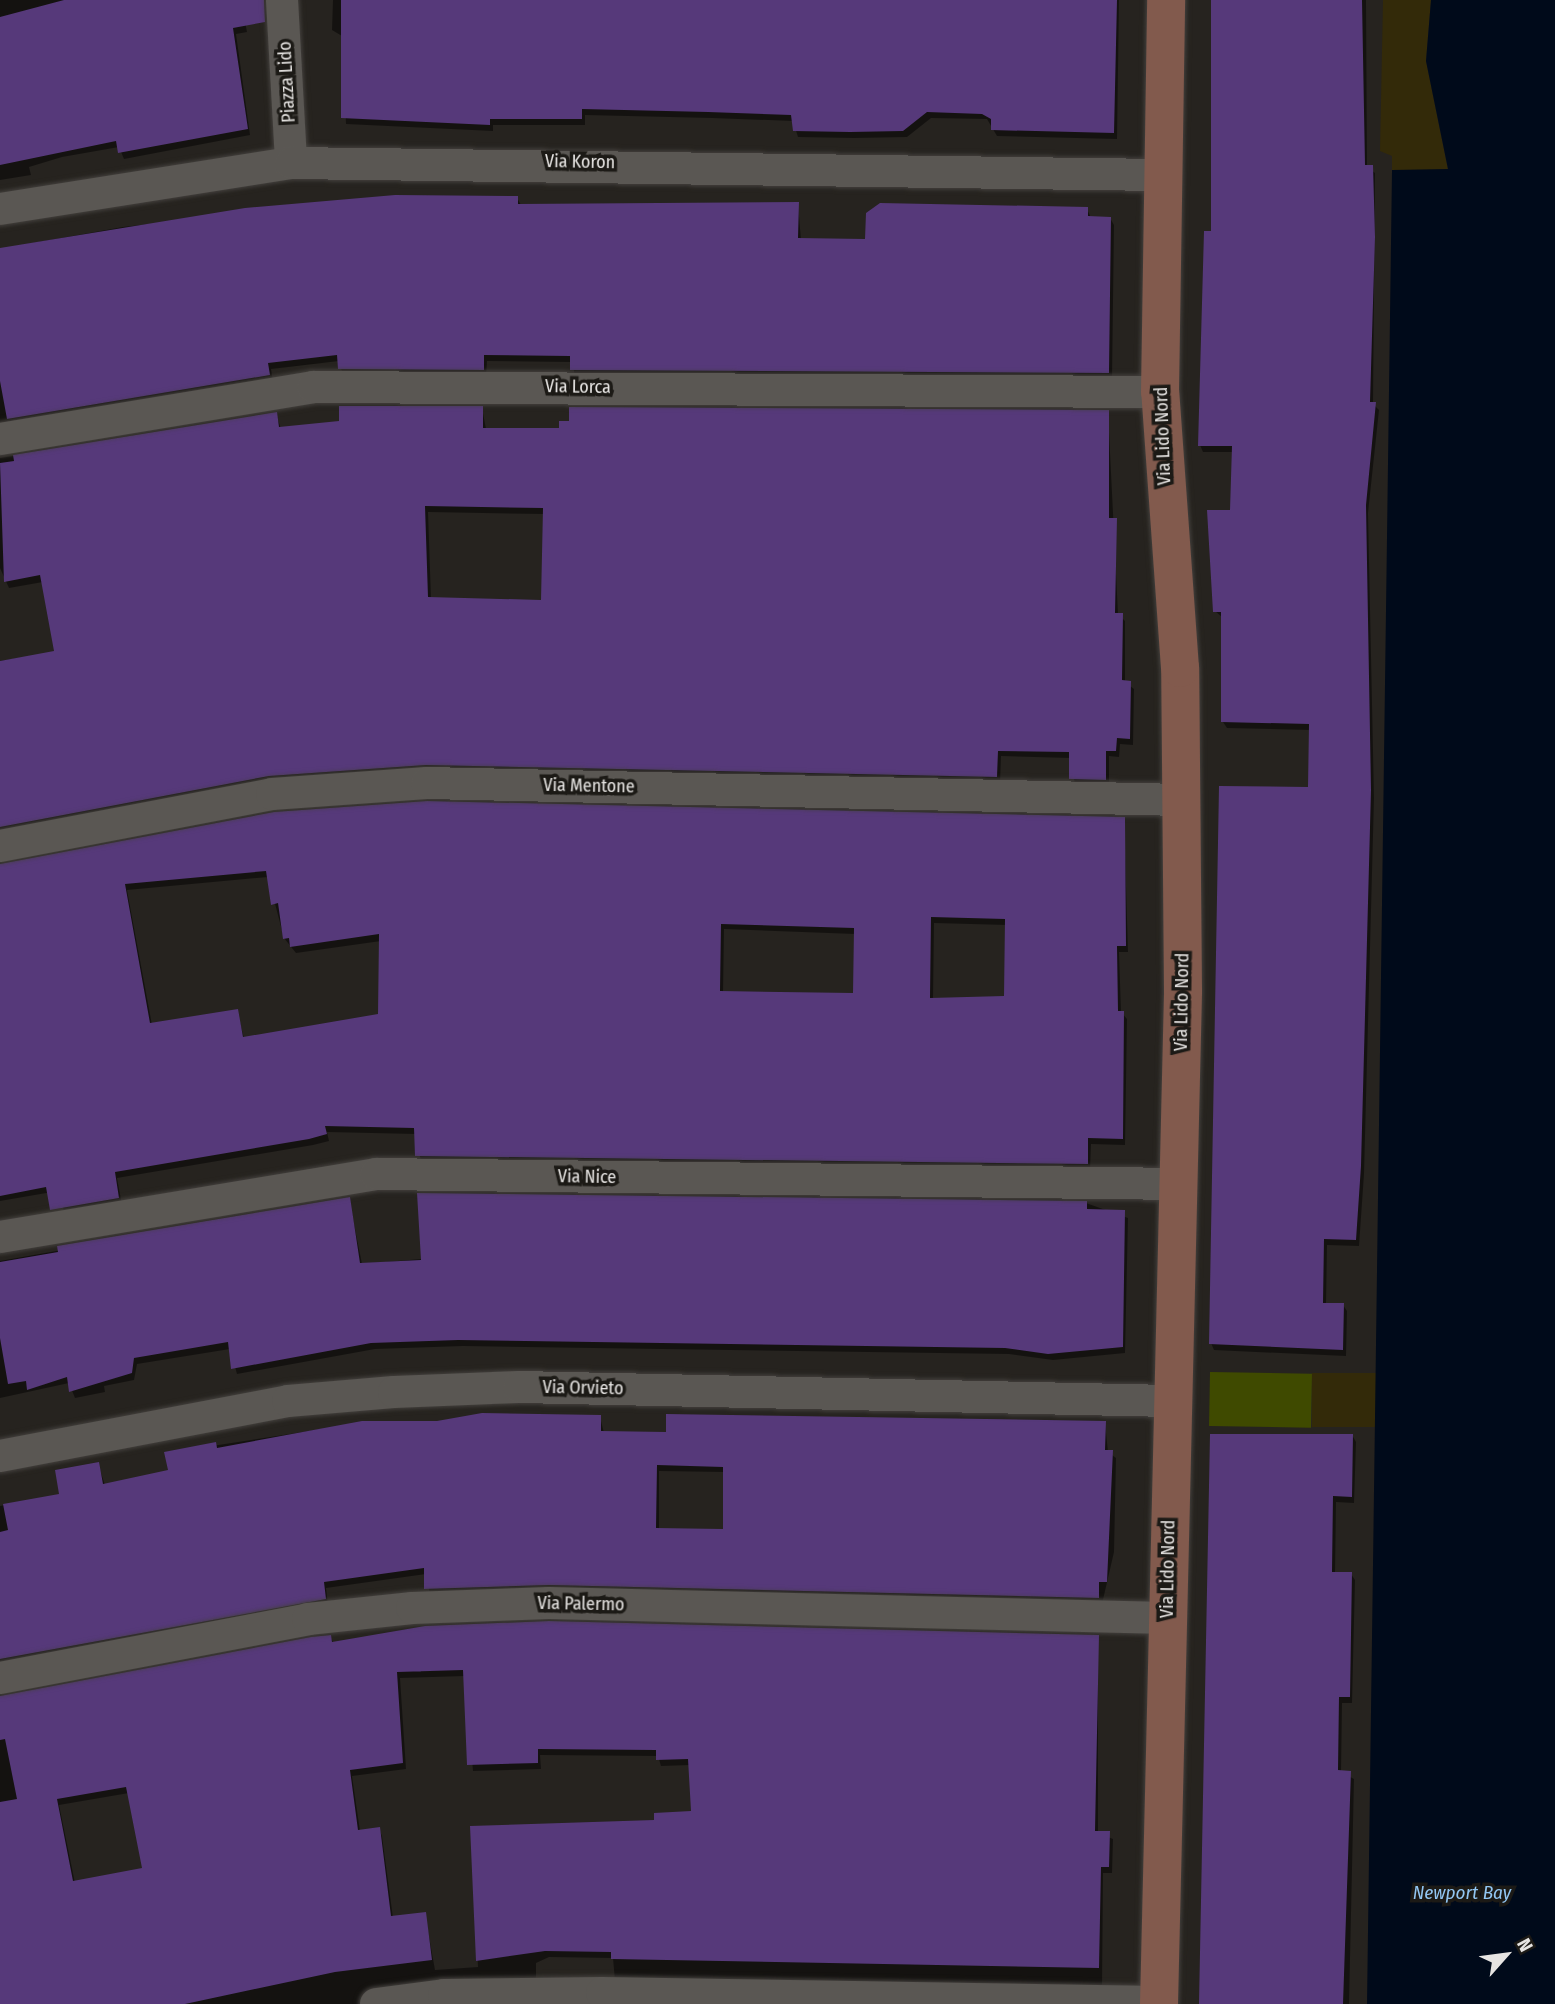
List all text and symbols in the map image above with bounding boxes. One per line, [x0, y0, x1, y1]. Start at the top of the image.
street label: Piazza Lido [274, 41, 300, 123]
street label: Via Koron [545, 151, 615, 173]
street label: Via Lorca [545, 376, 611, 398]
street label: Via Lido Nord [1150, 386, 1176, 486]
street label: Via Mentone [543, 774, 635, 798]
street label: Via Lido Nord [1170, 953, 1194, 1051]
street label: Via Nice [558, 1166, 616, 1188]
street label: Via Orvieto [542, 1376, 624, 1400]
street label: Via Lido Nord [1156, 1520, 1180, 1618]
street label: Via Palermo [537, 1592, 625, 1616]
water label: Newport Bay [1413, 1882, 1511, 1904]
north arrow [1471, 1920, 1541, 1990]
text: N [1512, 1934, 1538, 1955]

